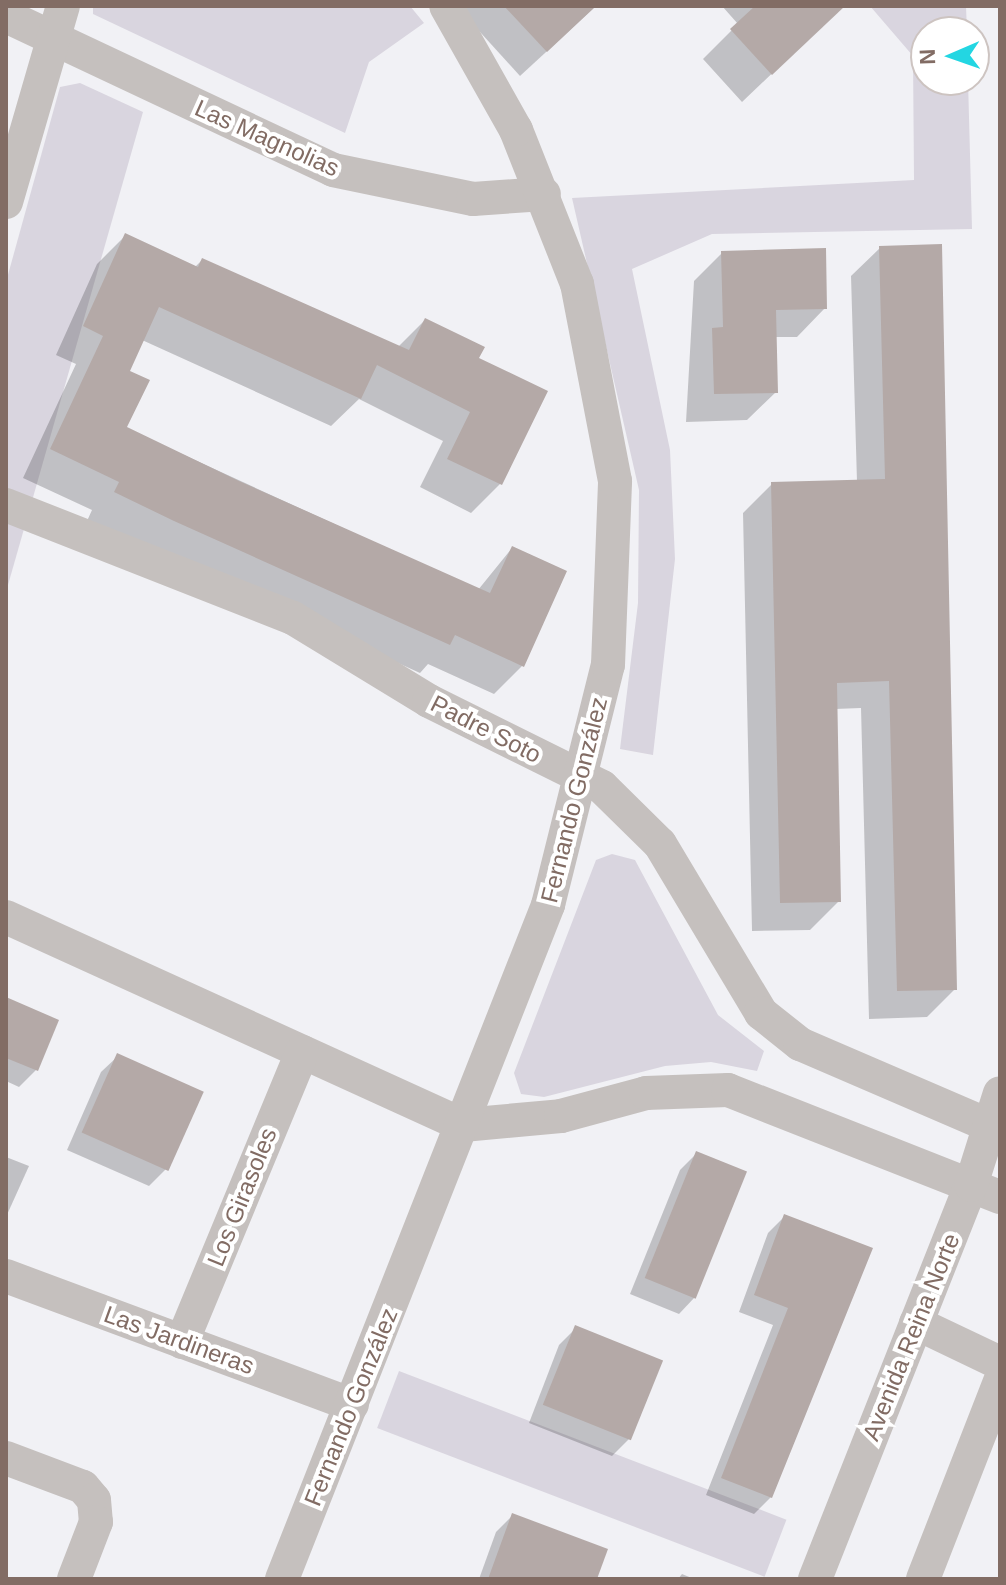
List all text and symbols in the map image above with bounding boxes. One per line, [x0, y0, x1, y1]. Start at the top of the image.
north arrow [910, 16, 990, 96]
text: N [915, 48, 940, 65]
street label: Las Magnolias [190, 93, 344, 183]
street label: Padre Soto [426, 689, 546, 769]
street label: Fernando González [535, 694, 613, 906]
street label: Los Girasoles [201, 1124, 283, 1270]
street label: Avenida Reina Norte [856, 1229, 966, 1445]
street label: Las Jardineras [100, 1300, 258, 1380]
street label: Fernando González [298, 1304, 404, 1510]

